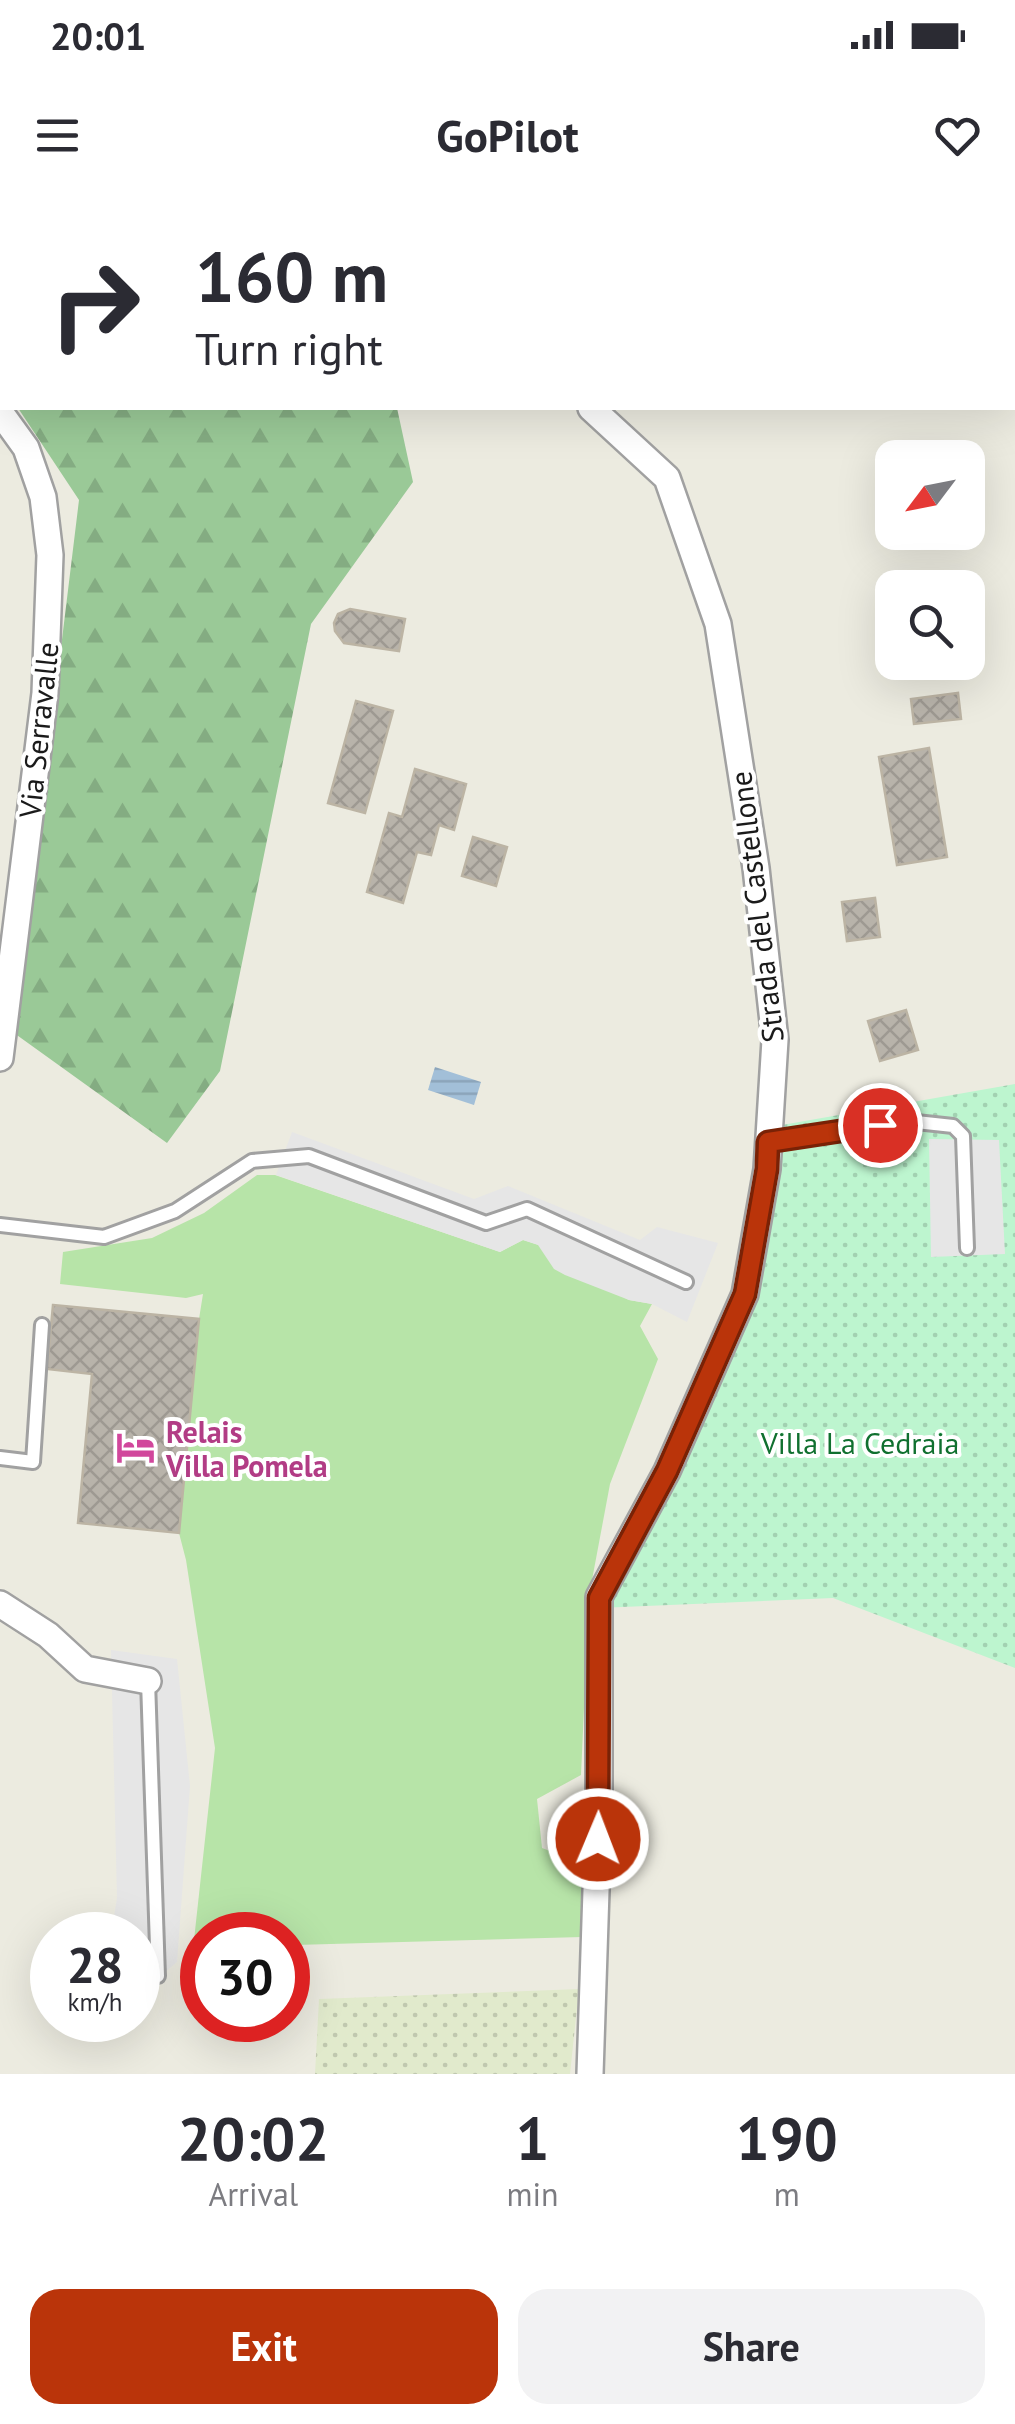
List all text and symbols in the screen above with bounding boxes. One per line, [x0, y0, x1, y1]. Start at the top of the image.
text: 20:01 [50, 11, 146, 60]
text: GoPilot [436, 106, 579, 164]
icon: menu [30, 108, 85, 163]
icon: heart [930, 108, 985, 163]
text: 160 m [195, 231, 388, 321]
icon: right [30, 240, 160, 370]
text: Turn right [195, 319, 383, 377]
north arrow [875, 440, 985, 550]
map controls [875, 440, 985, 680]
button: search [875, 570, 985, 680]
street label: Via Serravalle [9, 640, 67, 821]
street label: Strada del Castellone [720, 769, 792, 1045]
pin [838, 1083, 923, 1168]
icon: arrive [853, 1098, 908, 1153]
place label: Relais Villa Pomela [165, 1412, 328, 1485]
park label: Villa La Cedraia [760, 1423, 959, 1462]
hotel icon: Relais Villa Pomela [115, 1427, 157, 1469]
position arrow [546, 1787, 650, 1891]
speed limit sign: 30 [180, 1912, 310, 2042]
text: 28 [67, 1932, 123, 1997]
text: km/h [68, 1986, 122, 2018]
text: 20:02 [177, 2099, 329, 2177]
text: 1 [516, 2099, 550, 2177]
text: 190 [736, 2099, 838, 2177]
text: Arrival [208, 2173, 298, 2215]
text: min [507, 2173, 559, 2215]
text: m [774, 2173, 800, 2215]
button: Exit [30, 2289, 498, 2404]
button: Share [518, 2289, 985, 2404]

